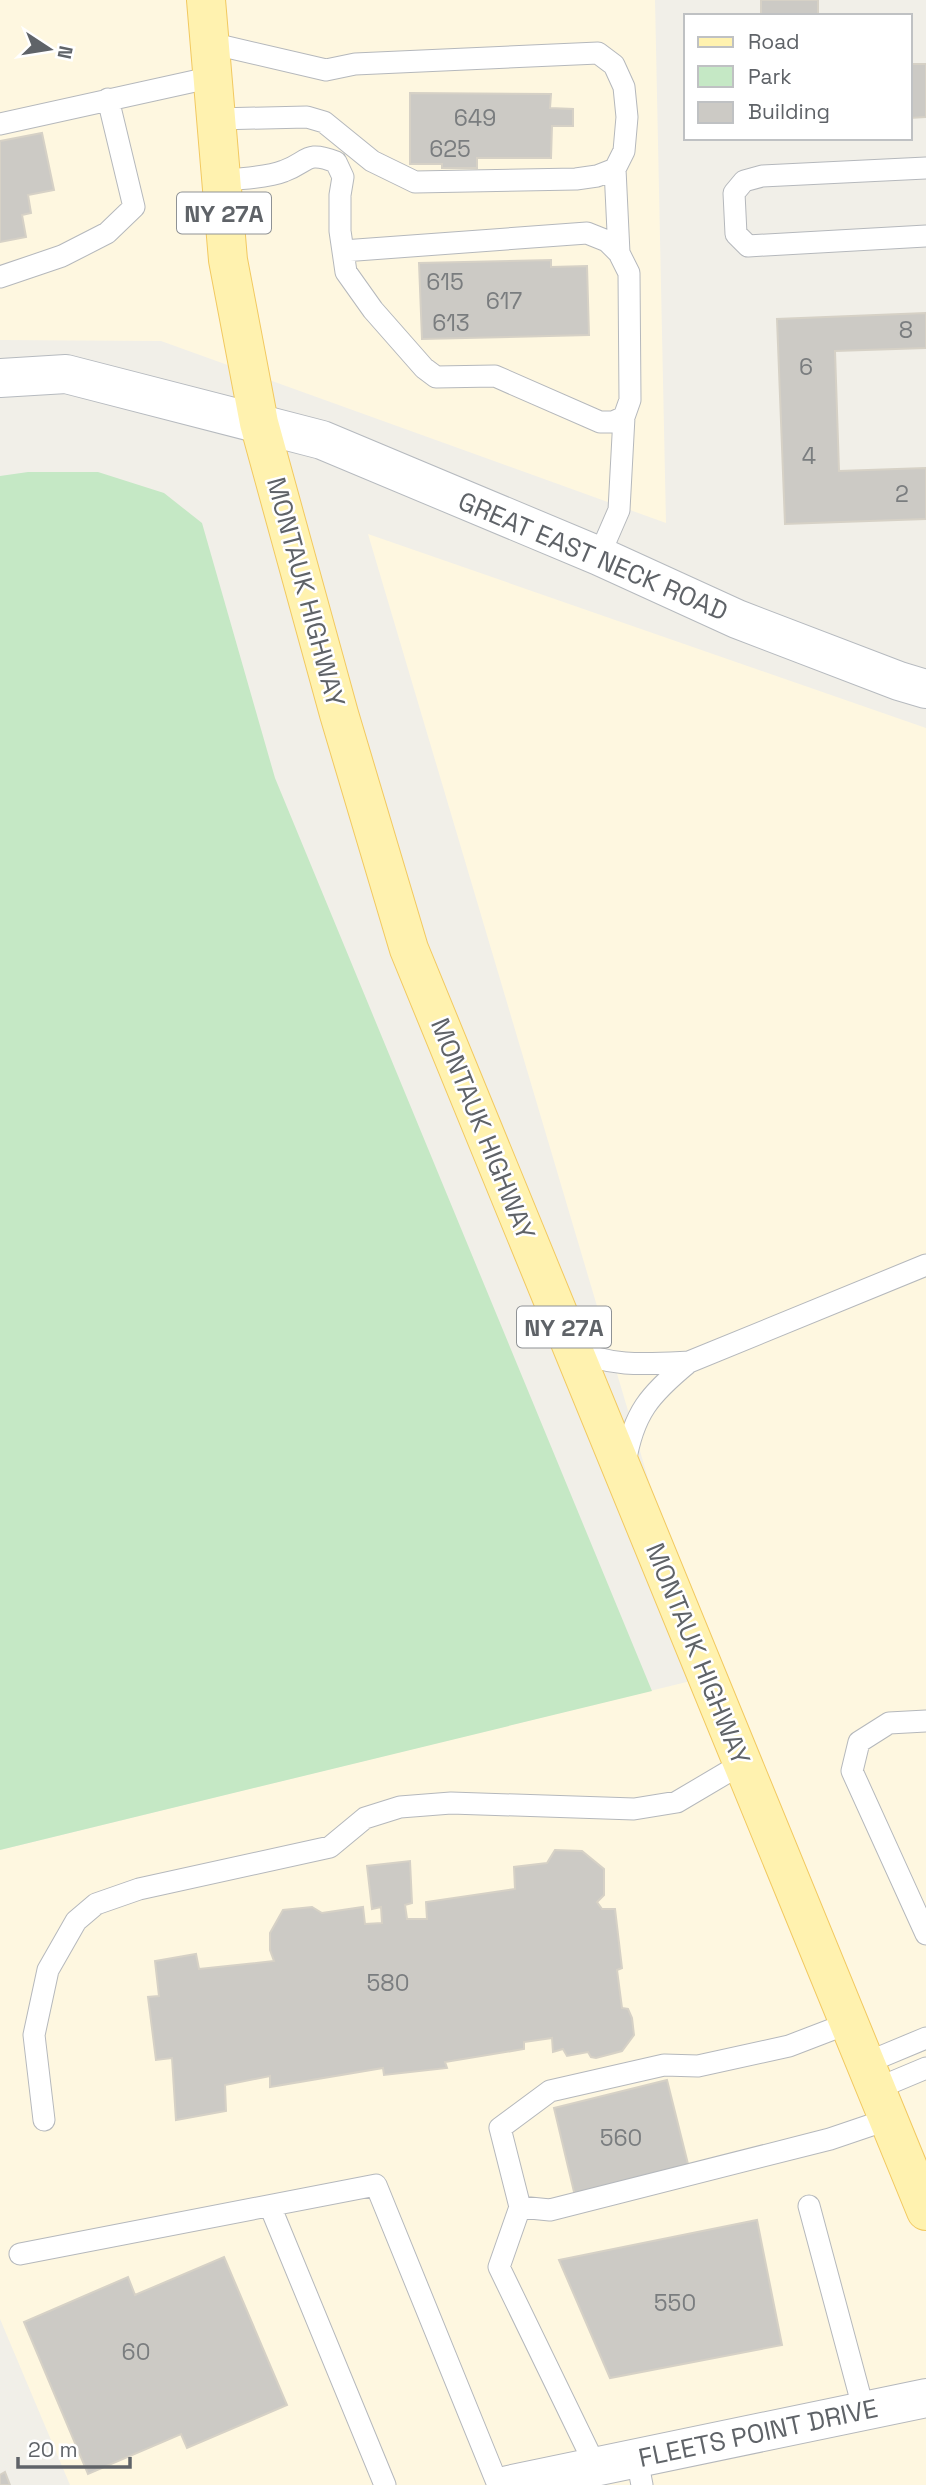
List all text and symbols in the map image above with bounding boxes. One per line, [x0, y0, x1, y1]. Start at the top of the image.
north arrow [14, 14, 84, 84]
legend [684, 14, 912, 140]
text: Road [748, 28, 800, 55]
text: N [52, 44, 79, 61]
text: Park [748, 63, 792, 90]
text: Building [748, 98, 830, 125]
house number: 649 [454, 103, 496, 133]
house number: 625 [429, 134, 471, 164]
road number: NY 27A [177, 192, 271, 233]
house number: 615 [426, 267, 464, 297]
house number: 617 [486, 286, 522, 316]
house number: 613 [432, 308, 470, 338]
house number: 8 [899, 315, 913, 345]
house number: 6 [799, 352, 813, 382]
house number: 4 [802, 441, 816, 471]
street label: MONTAUK HIGHWAY [259, 473, 353, 711]
house number: 2 [895, 479, 909, 509]
street label: GREAT EAST NECK ROAD [453, 484, 733, 628]
street label: MONTAUK HIGHWAY [423, 1013, 543, 1245]
road number: NY 27A [517, 1307, 611, 1348]
street label: MONTAUK HIGHWAY [638, 1538, 758, 1770]
house number: 580 [367, 1968, 409, 1998]
house number: 560 [600, 2123, 642, 2153]
house number: 550 [654, 2288, 696, 2318]
house number: 60 [122, 2337, 150, 2367]
street label: FLEETS POINT DRIVE [635, 2391, 881, 2475]
scale bar [18, 2426, 130, 2470]
text: 20 m [28, 2436, 78, 2463]

